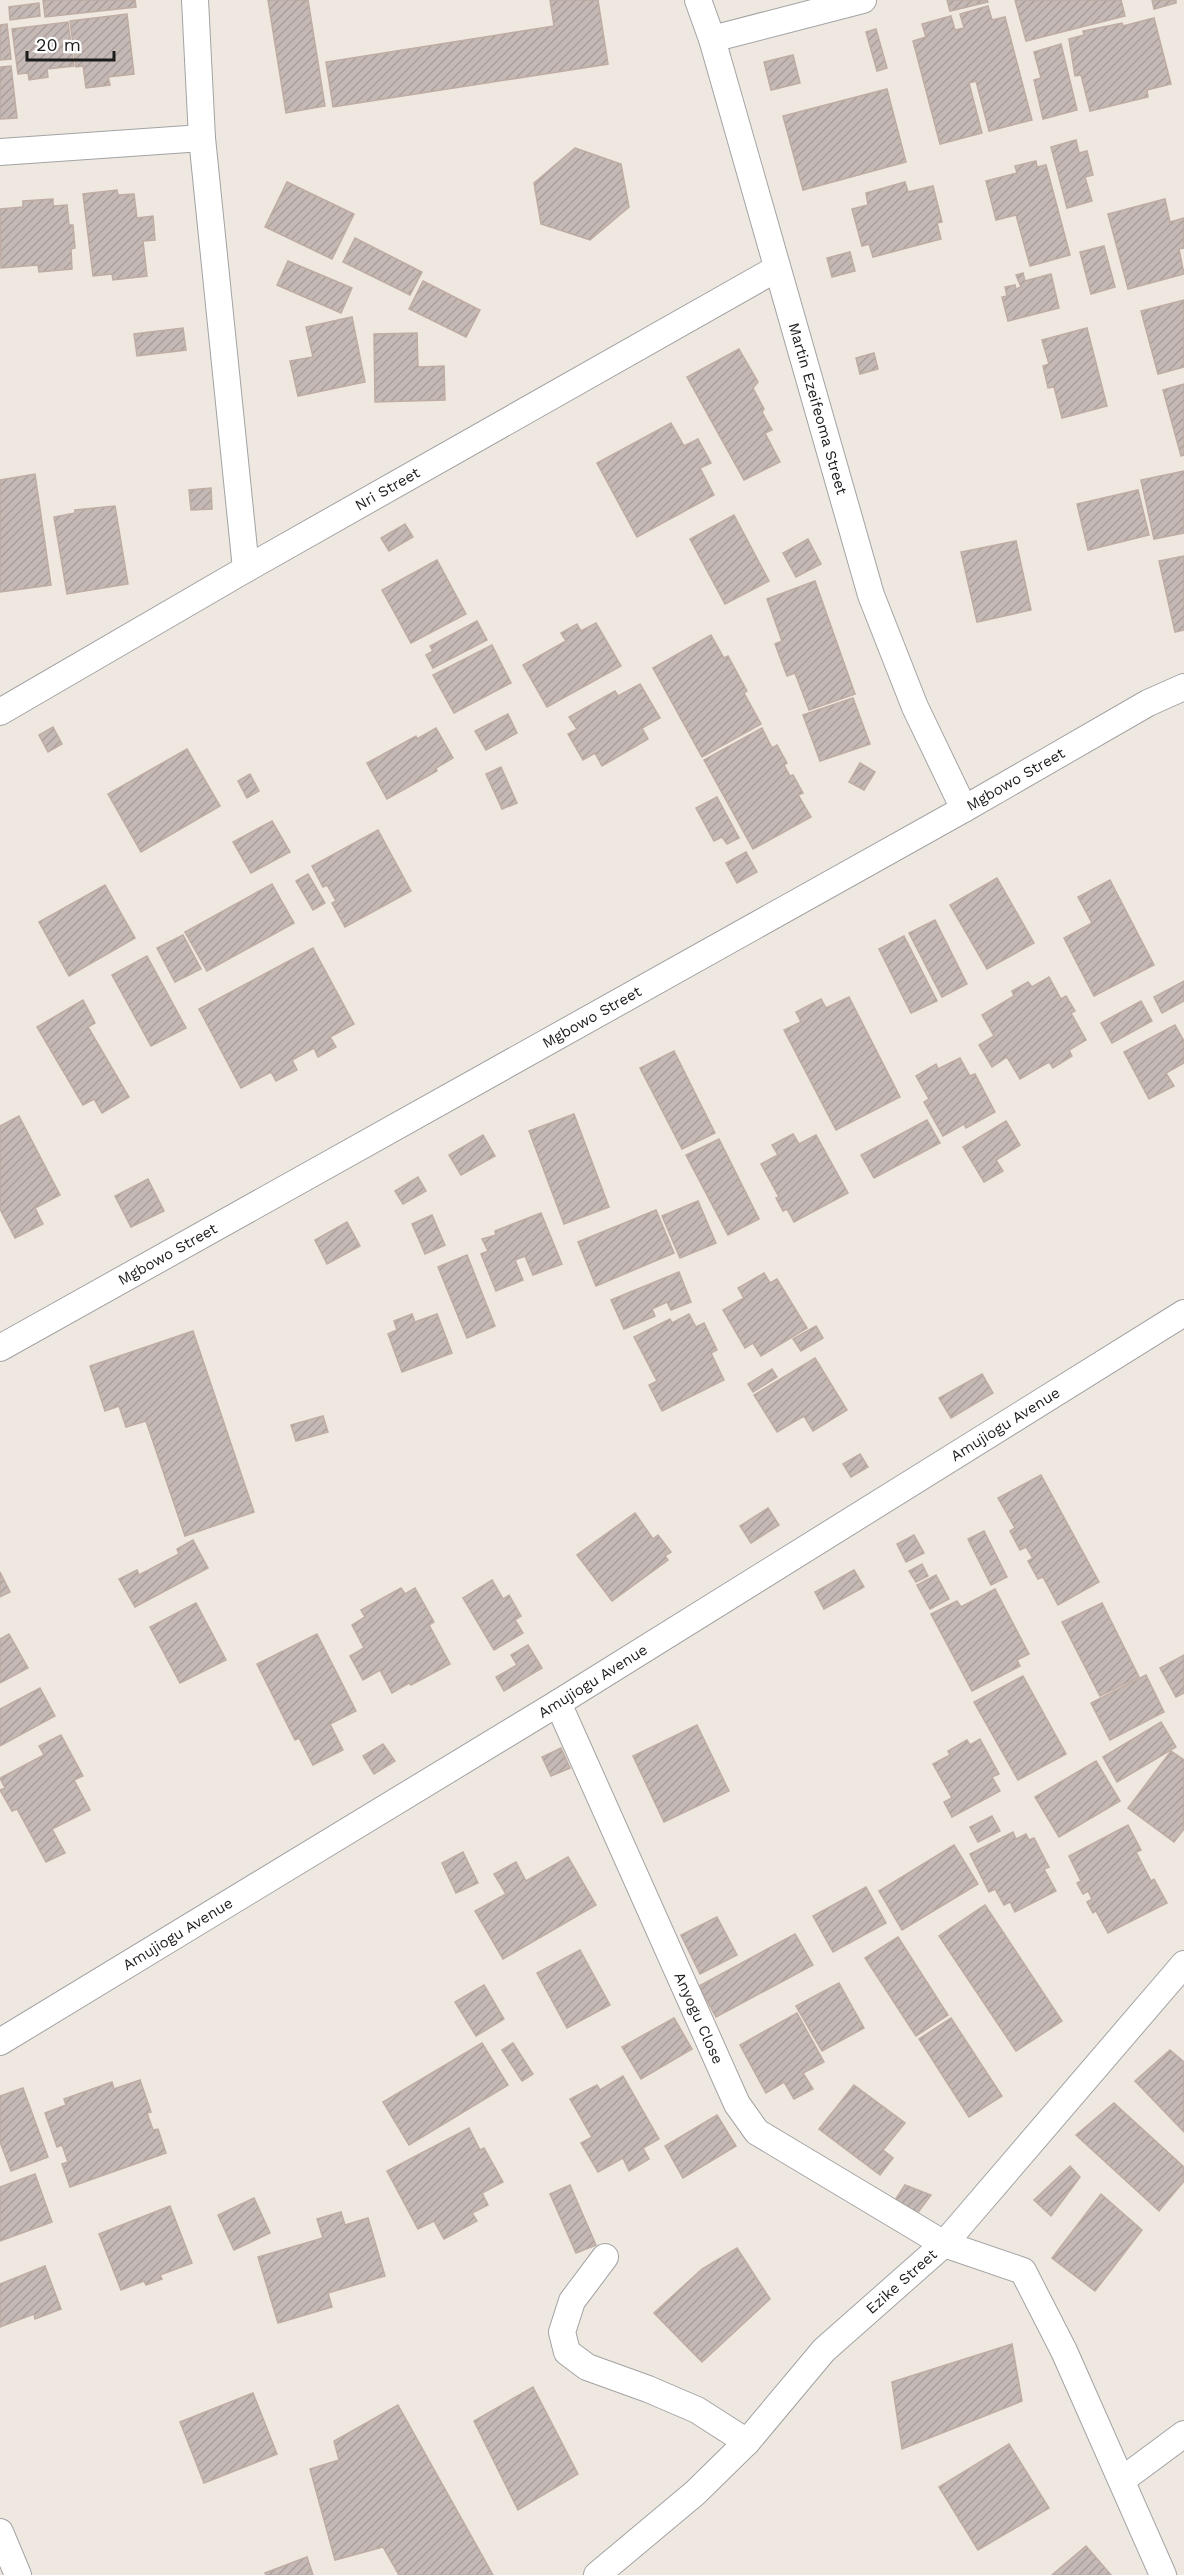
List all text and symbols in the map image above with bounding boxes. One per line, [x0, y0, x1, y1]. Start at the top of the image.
scale bar [27, 24, 114, 62]
text: 20 m [36, 34, 81, 55]
street label: Martin Ezeifeoma Street [785, 321, 851, 497]
street label: Nri Street [352, 463, 423, 514]
street label: Mgbowo Street [963, 744, 1069, 815]
street label: Mgbowo Street [539, 982, 645, 1052]
street label: Mgbowo Street [115, 1219, 221, 1289]
street label: Amujiogu Avenue [947, 1384, 1063, 1465]
street label: Amujiogu Avenue [535, 1640, 651, 1722]
street label: Amujiogu Avenue [120, 1894, 236, 1974]
street label: Anyogu Close [670, 1969, 727, 2067]
street label: Ezike Street [862, 2245, 941, 2318]

